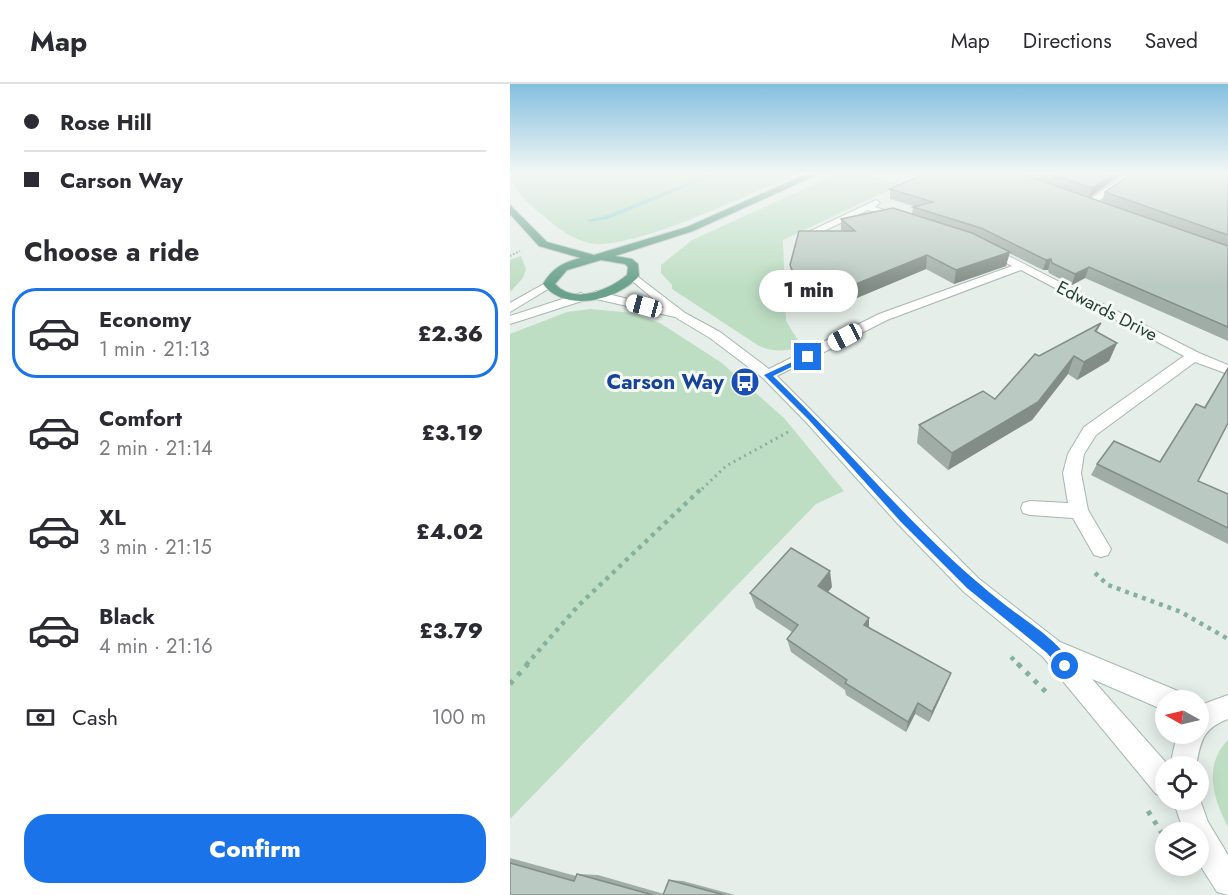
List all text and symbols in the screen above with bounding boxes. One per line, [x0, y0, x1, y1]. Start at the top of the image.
text: Map [30, 21, 87, 62]
text: Map [951, 26, 990, 56]
text: Directions [1023, 26, 1112, 56]
text: Saved [1145, 26, 1198, 56]
text: Rose Hill [60, 106, 152, 138]
text: Carson Way [60, 164, 183, 196]
text: Choose a ride [24, 232, 199, 271]
callout: 1 min [758, 270, 858, 312]
street label: Edwards Drive [1052, 274, 1162, 348]
text: 1 min [783, 276, 834, 305]
car [624, 293, 664, 319]
text: Economy [99, 303, 191, 335]
icon: car [27, 306, 81, 360]
text: £2.36 [418, 317, 483, 349]
car [825, 321, 865, 353]
text: 1 min · 21:13 [99, 335, 210, 364]
route end [794, 343, 821, 370]
bus stop icon: Carson Way [729, 366, 761, 398]
place label: Carson Way [607, 367, 725, 397]
text: Comfort [99, 402, 182, 434]
icon: car [27, 405, 81, 459]
text: £3.19 [421, 416, 483, 448]
text: 2 min · 21:14 [99, 434, 213, 463]
text: XL [99, 501, 126, 533]
icon: car [27, 504, 81, 558]
text: £4.02 [416, 515, 483, 547]
text: 3 min · 21:15 [99, 533, 212, 562]
text: Black [99, 600, 155, 632]
icon: car [27, 603, 81, 657]
text: £3.79 [419, 614, 483, 646]
text: 4 min · 21:16 [99, 632, 213, 661]
route start [1051, 652, 1078, 679]
north arrow [1155, 690, 1209, 744]
map controls [1155, 690, 1209, 876]
icon: cash [24, 701, 57, 734]
text: Cash [72, 701, 118, 733]
text: 100 m [431, 703, 486, 732]
button: locate [1155, 756, 1209, 810]
button: Confirm [24, 814, 486, 883]
button: layers [1155, 822, 1209, 876]

